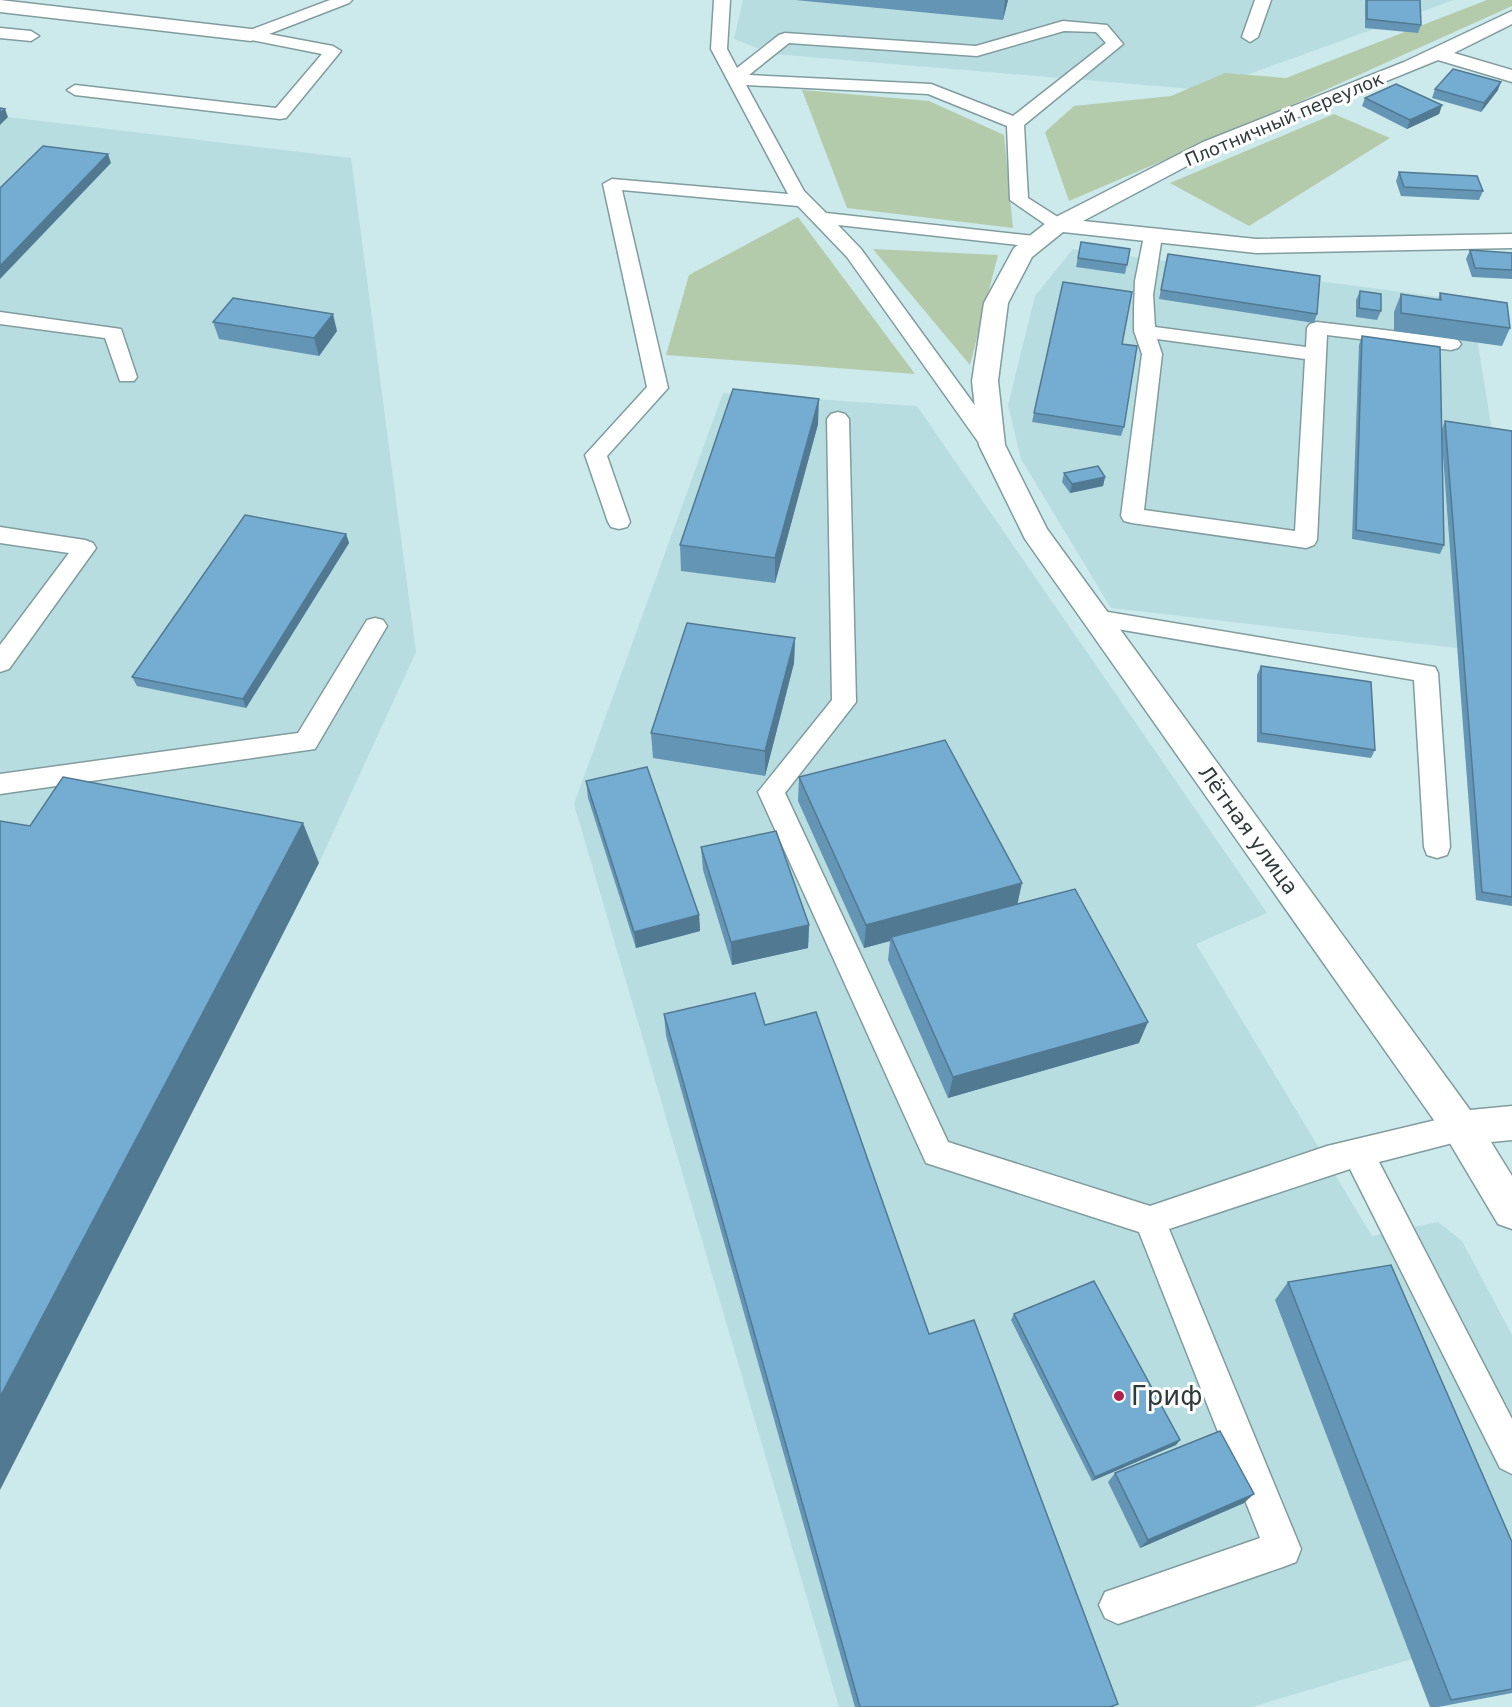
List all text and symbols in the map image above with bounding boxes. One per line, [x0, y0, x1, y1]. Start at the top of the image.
street label: Плотничный переулок [1182, 68, 1386, 170]
street label: Лётная улица [1193, 761, 1303, 899]
place label: Гриф [1131, 1381, 1203, 1411]
marker: Гриф [1112, 1389, 1126, 1403]

